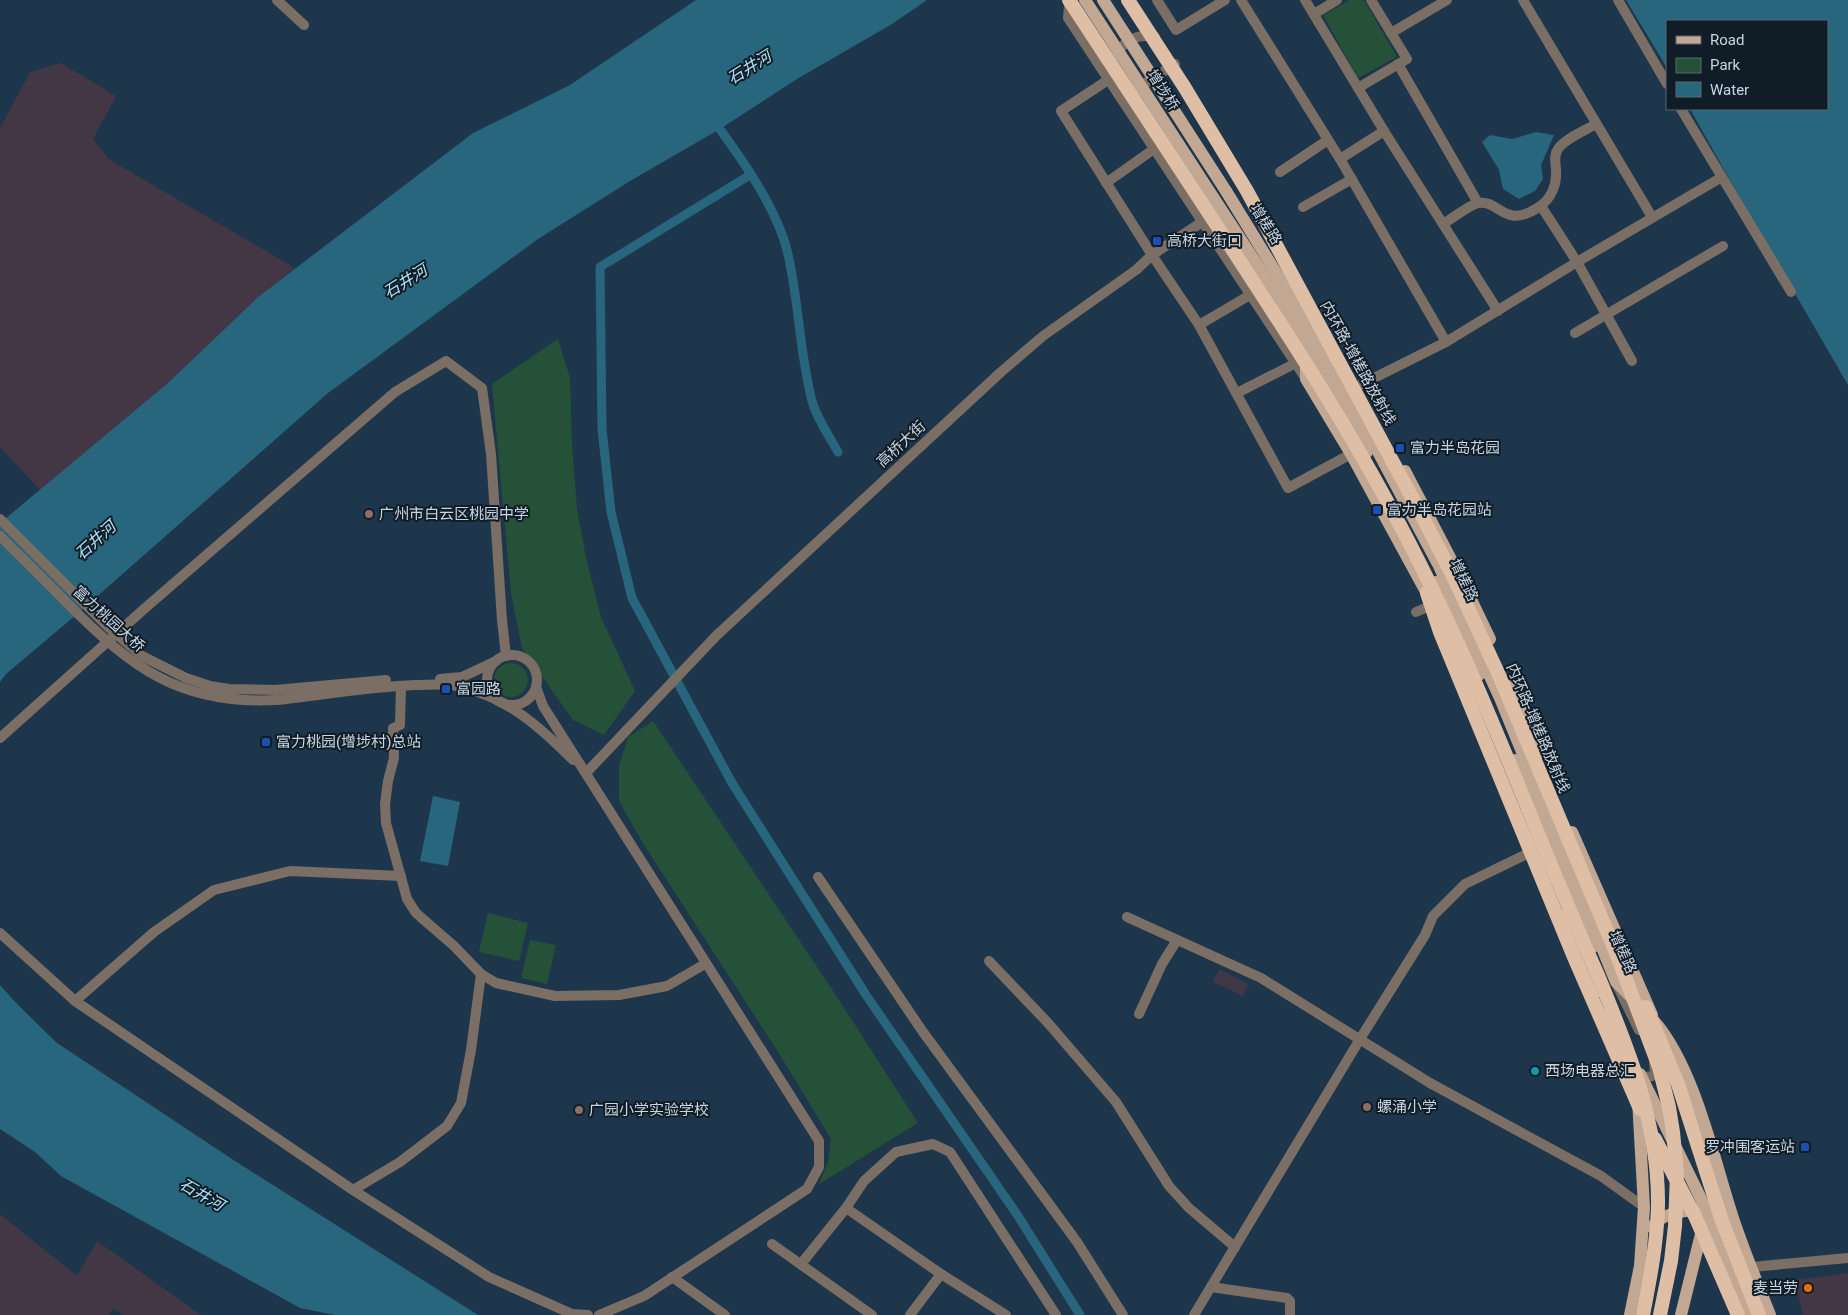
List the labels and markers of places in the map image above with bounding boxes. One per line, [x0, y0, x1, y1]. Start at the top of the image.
place label: 高桥大街口 [1167, 232, 1242, 250]
marker: 高桥大街口 [1151, 235, 1163, 247]
place label: 富力半岛花园 [1410, 439, 1500, 457]
marker: 富力半岛花园 [1394, 442, 1406, 454]
place label: 富力半岛花园站 [1387, 501, 1492, 519]
marker: 富力半岛花园站 [1371, 504, 1383, 516]
place label: 广州市白云区桃园中学 [379, 505, 529, 523]
marker: 广州市白云区桃园中学 [363, 508, 375, 520]
place label: 富园路 [456, 680, 501, 698]
marker: 富园路 [440, 683, 452, 695]
place label: 富力桃园(增埗村)总站 [276, 733, 421, 751]
marker: 富力桃园(增埗村)总站 [260, 736, 272, 748]
place label: 西场电器总汇 [1545, 1062, 1635, 1080]
marker: 西场电器总汇 [1529, 1065, 1541, 1077]
place label: 螺涌小学 [1377, 1098, 1437, 1116]
place label: 广园小学实验学校 [589, 1101, 709, 1119]
marker: 螺涌小学 [1361, 1101, 1373, 1113]
marker: 广园小学实验学校 [573, 1104, 585, 1116]
place label: 罗冲围客运站 [1705, 1138, 1795, 1156]
marker: 罗冲围客运站 [1799, 1141, 1811, 1153]
place label: 麦当劳 [1753, 1279, 1798, 1297]
marker: 麦当劳 [1802, 1282, 1814, 1294]

